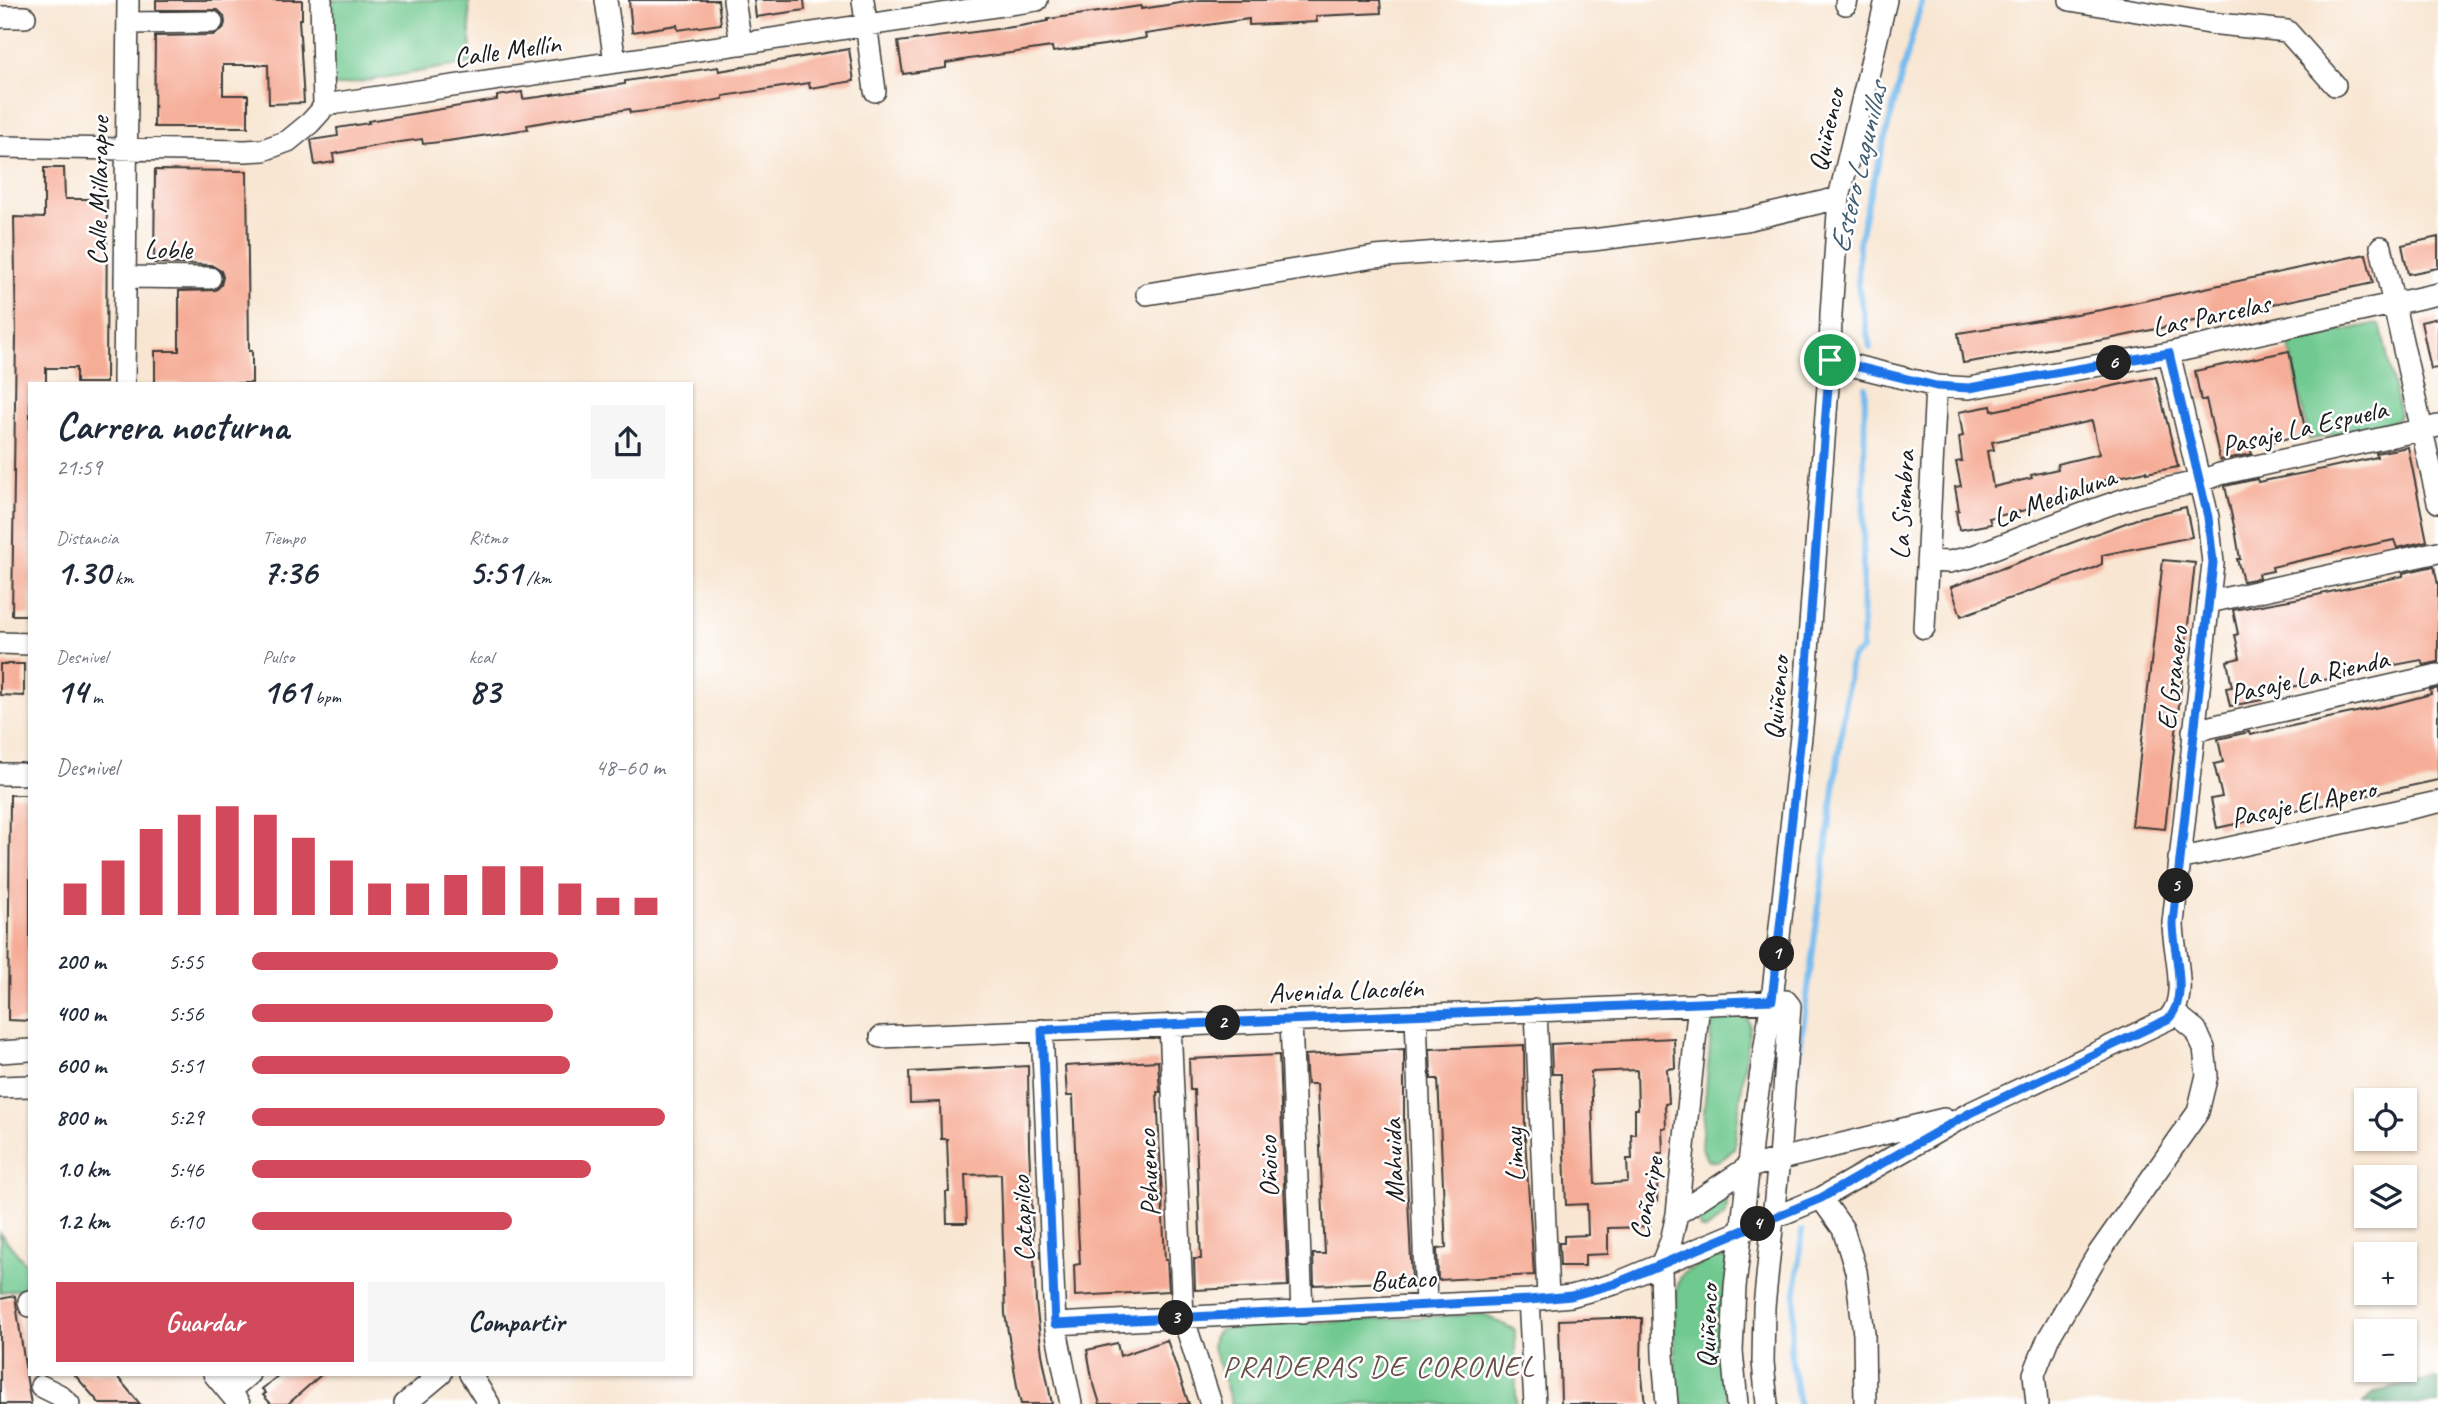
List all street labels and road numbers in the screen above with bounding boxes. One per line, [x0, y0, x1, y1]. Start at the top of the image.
street label: Calle Mellín [451, 25, 564, 75]
street label: Quiñenco [1800, 82, 1853, 175]
street label: Calle Millarapue [79, 114, 117, 266]
street label: Loble [144, 231, 194, 267]
street label: Las Parcelas [2149, 285, 2275, 345]
street label: Pasaje La Espuela [2218, 391, 2392, 463]
street label: La Siembra [1882, 448, 1922, 560]
street label: La Medialuna [1988, 458, 2122, 535]
street label: El Granero [2148, 622, 2196, 732]
street label: Pasaje La Rienda [2226, 640, 2393, 711]
street label: Quiñenco [1755, 652, 1797, 741]
street label: Pasaje El Apero [2228, 770, 2381, 835]
street label: Avenida Llacolén [1268, 970, 1425, 1010]
street label: Mahuida [1374, 1117, 1412, 1204]
street label: Limay [1495, 1125, 1532, 1183]
street label: Pehuenco [1128, 1127, 1168, 1217]
street label: Oñoico [1249, 1134, 1287, 1198]
street label: Coñaripe [1621, 1152, 1671, 1242]
street label: Catapilco [1002, 1173, 1042, 1263]
street label: Butaco [1370, 1260, 1439, 1298]
street label: Quiñenco [1688, 1280, 1726, 1368]

